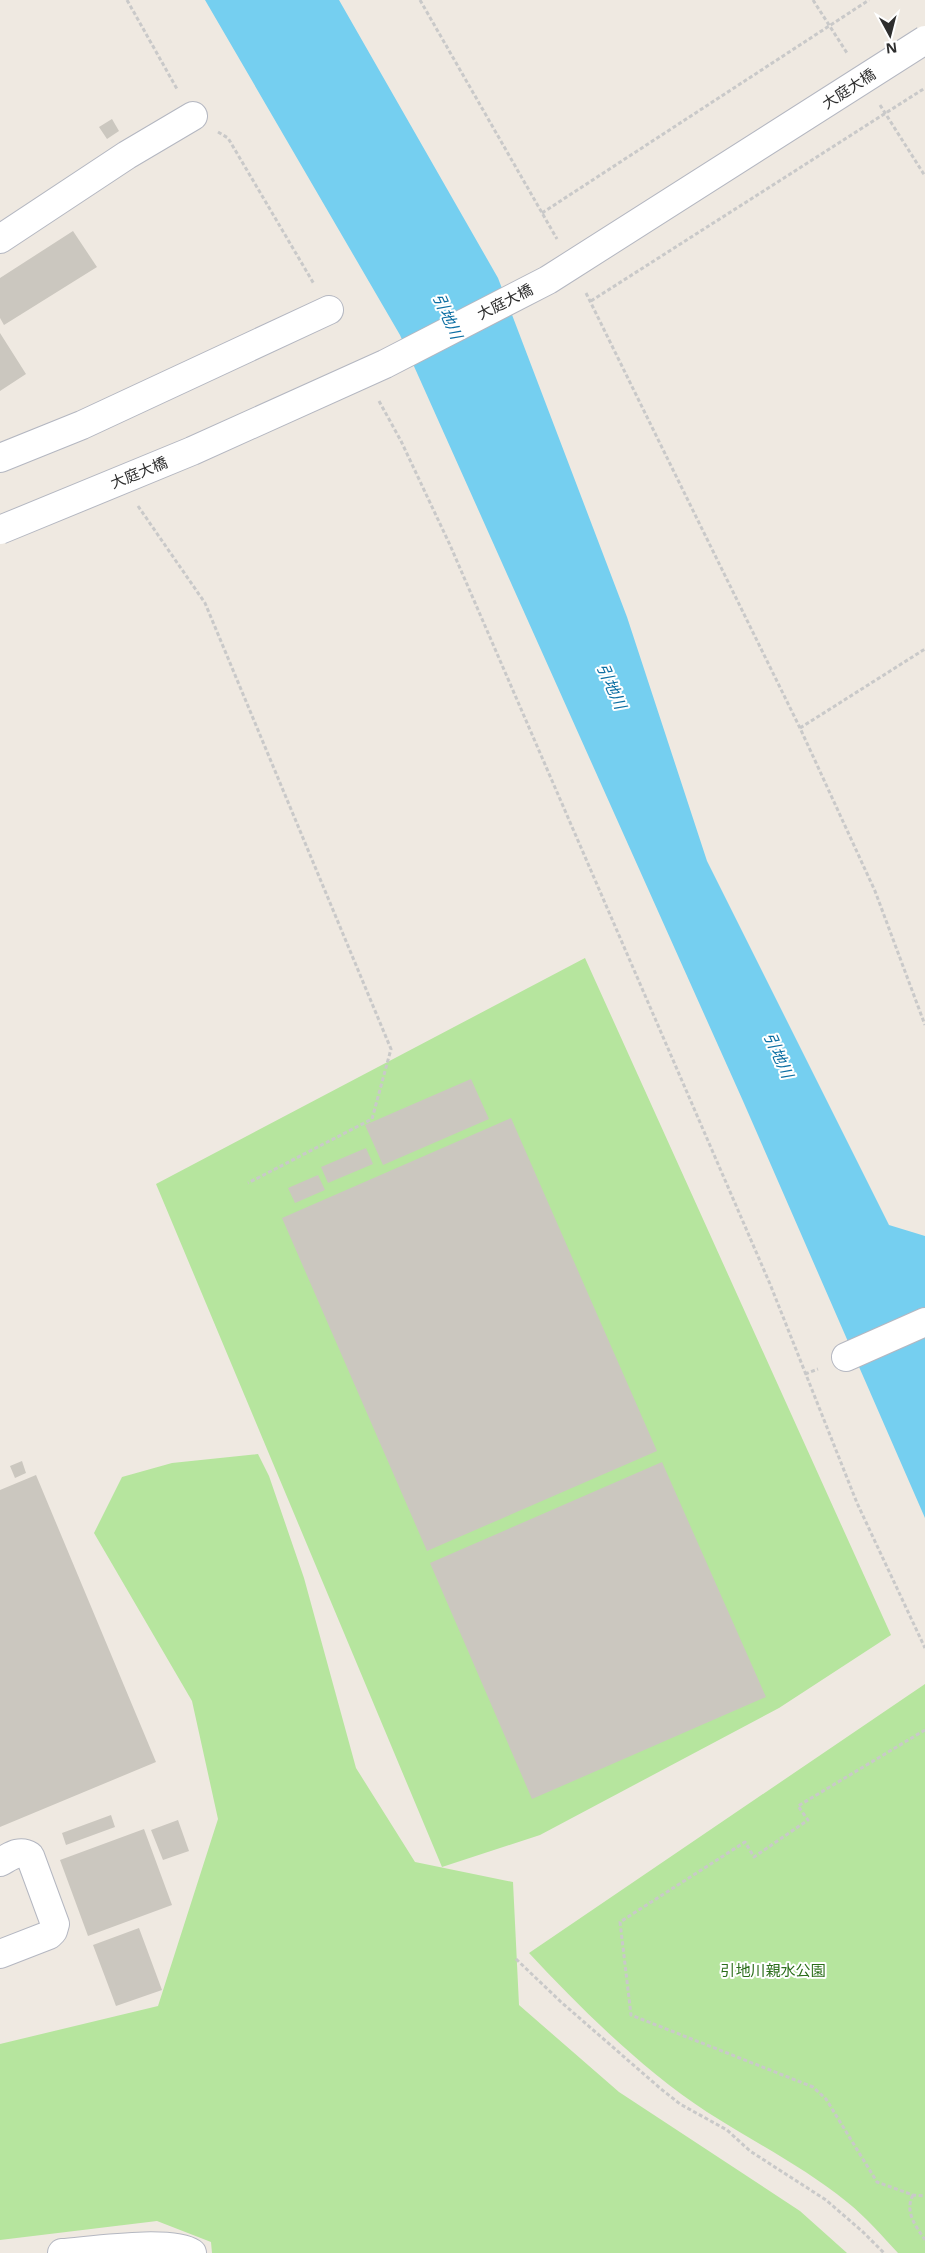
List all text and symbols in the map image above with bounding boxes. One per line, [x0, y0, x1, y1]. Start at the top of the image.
north arrow [865, 10, 915, 60]
text: N [885, 38, 898, 59]
street label: 大庭大橋 [818, 63, 879, 113]
street label: 大庭大橋 [473, 279, 536, 324]
water label: 引地川 [428, 290, 469, 344]
street label: 大庭大橋 [107, 452, 170, 493]
water label: 引地川 [592, 660, 633, 714]
water label: 引地川 [759, 1029, 800, 1083]
park label: 引地川親水公園 [720, 1960, 826, 1980]

